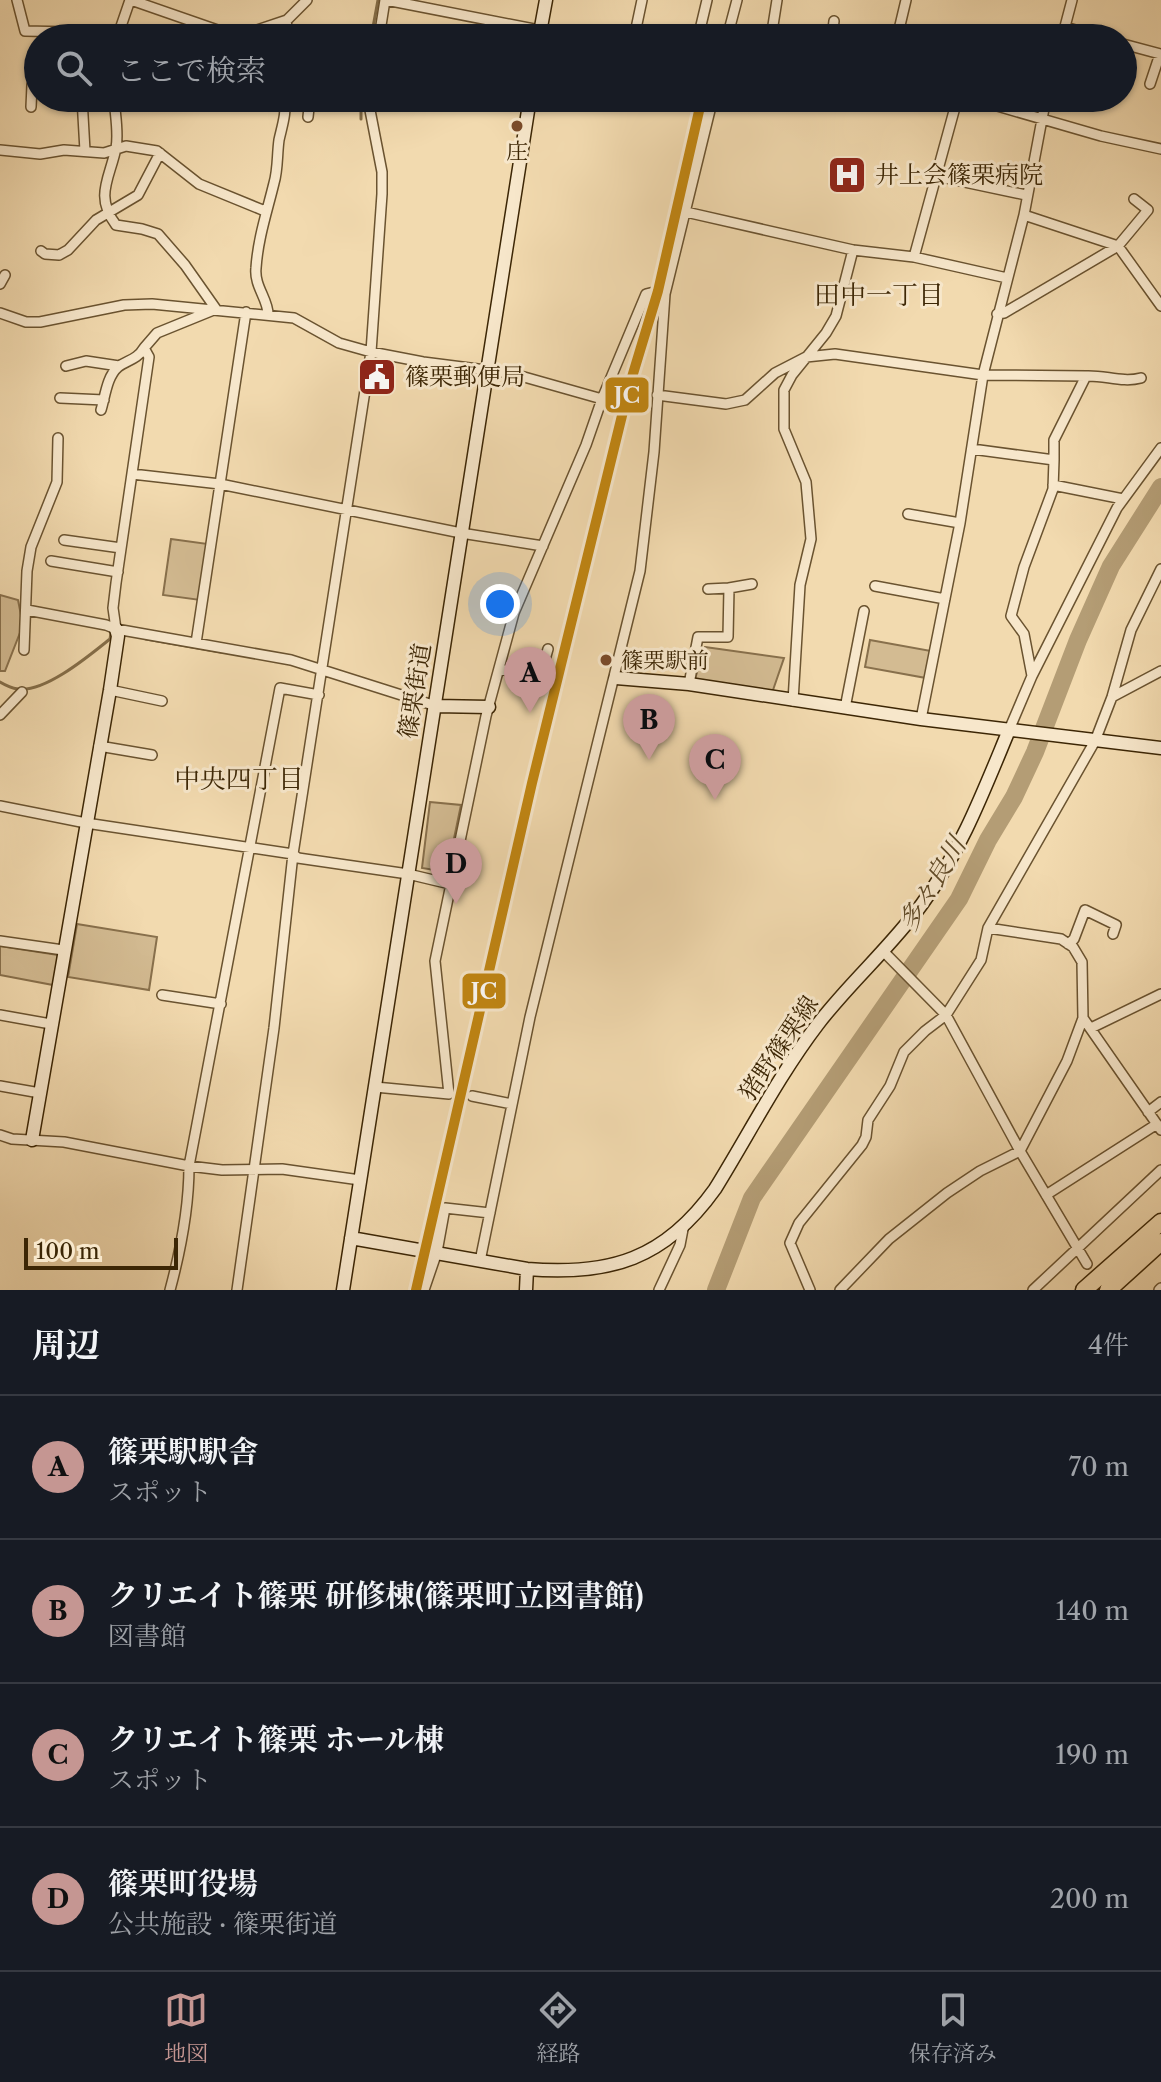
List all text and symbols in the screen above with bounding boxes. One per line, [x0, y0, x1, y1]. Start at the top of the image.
search box [24, 24, 1137, 112]
icon: search [52, 46, 96, 90]
text: ここで検索 [116, 52, 266, 89]
marker: 庄 [509, 118, 525, 134]
place label: 庄 [506, 138, 528, 165]
hospital icon: 井上会篠栗病院 [826, 154, 868, 196]
place label: 井上会篠栗病院 [875, 160, 1043, 189]
district label: 田中一丁目 [814, 279, 944, 311]
public building icon: 篠栗郵便局 [356, 356, 398, 398]
place label: 篠栗郵便局 [405, 362, 525, 391]
line badge: JC [604, 376, 650, 414]
text: JC [610, 382, 640, 409]
your location [480, 584, 520, 624]
street label: 篠栗街道 [393, 641, 436, 741]
pin: A [504, 647, 556, 713]
place label: 篠栗駅前 [621, 647, 709, 674]
marker: 篠栗駅前 [598, 652, 614, 668]
pin: B [623, 694, 675, 760]
pin: C [689, 734, 741, 800]
district label: 中央四丁目 [174, 763, 304, 795]
water label: 多々良川 [891, 829, 974, 937]
pin: D [430, 838, 482, 904]
line badge: JC [461, 972, 507, 1010]
text: JC [467, 978, 497, 1005]
street label: 猪野篠栗線 [733, 990, 824, 1106]
scale bar [24, 1234, 178, 1270]
text: 100 m [36, 1238, 99, 1265]
text: 周辺 [32, 1324, 100, 1366]
text: 4件 [1088, 1329, 1129, 1361]
text: 篠栗駅駅舎 [108, 1433, 258, 1470]
text: A [48, 1451, 68, 1483]
text: 70 m [1069, 1451, 1129, 1483]
text: スポット [108, 1476, 212, 1508]
text: クリエイト篠栗 研修棟(篠栗町立図書館) [108, 1577, 644, 1614]
text: B [48, 1595, 68, 1627]
text: 140 m [1055, 1595, 1129, 1627]
text: 図書館 [108, 1620, 186, 1652]
text: クリエイト篠栗 ホール棟 [108, 1721, 444, 1758]
text: C [48, 1739, 68, 1771]
text: 190 m [1055, 1739, 1129, 1771]
text: スポット [108, 1764, 212, 1796]
text: 篠栗町役場 [108, 1865, 258, 1902]
text: D [47, 1883, 69, 1915]
text: 200 m [1050, 1883, 1129, 1915]
text: 公共施設 · 篠栗街道 [108, 1908, 337, 1940]
tab: 地図 [164, 1988, 208, 2067]
tab: 経路 [536, 1988, 581, 2067]
tab: 保存済み [909, 1988, 997, 2067]

